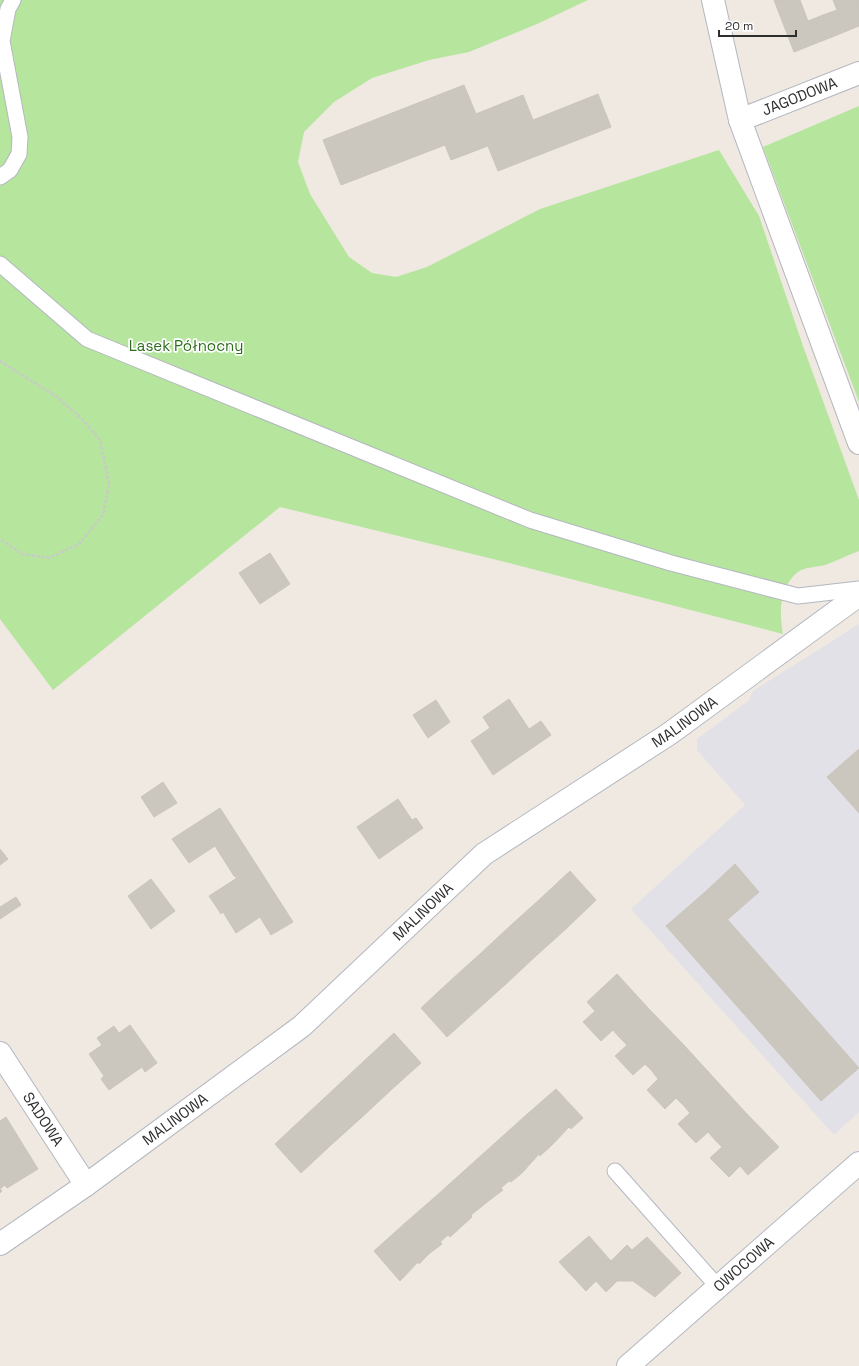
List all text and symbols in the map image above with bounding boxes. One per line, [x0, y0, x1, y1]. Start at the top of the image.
scale bar [719, 12, 796, 38]
text: 20 m [725, 18, 753, 34]
street label: JAGODOWA [759, 72, 840, 119]
park label: Lasek Północny [129, 336, 243, 355]
street label: MALINOWA [648, 691, 721, 752]
street label: MALINOWA [388, 878, 457, 944]
street label: SADOWA [19, 1088, 68, 1150]
street label: MALINOWA [138, 1088, 212, 1149]
street label: OWOCOWA [709, 1232, 778, 1296]

